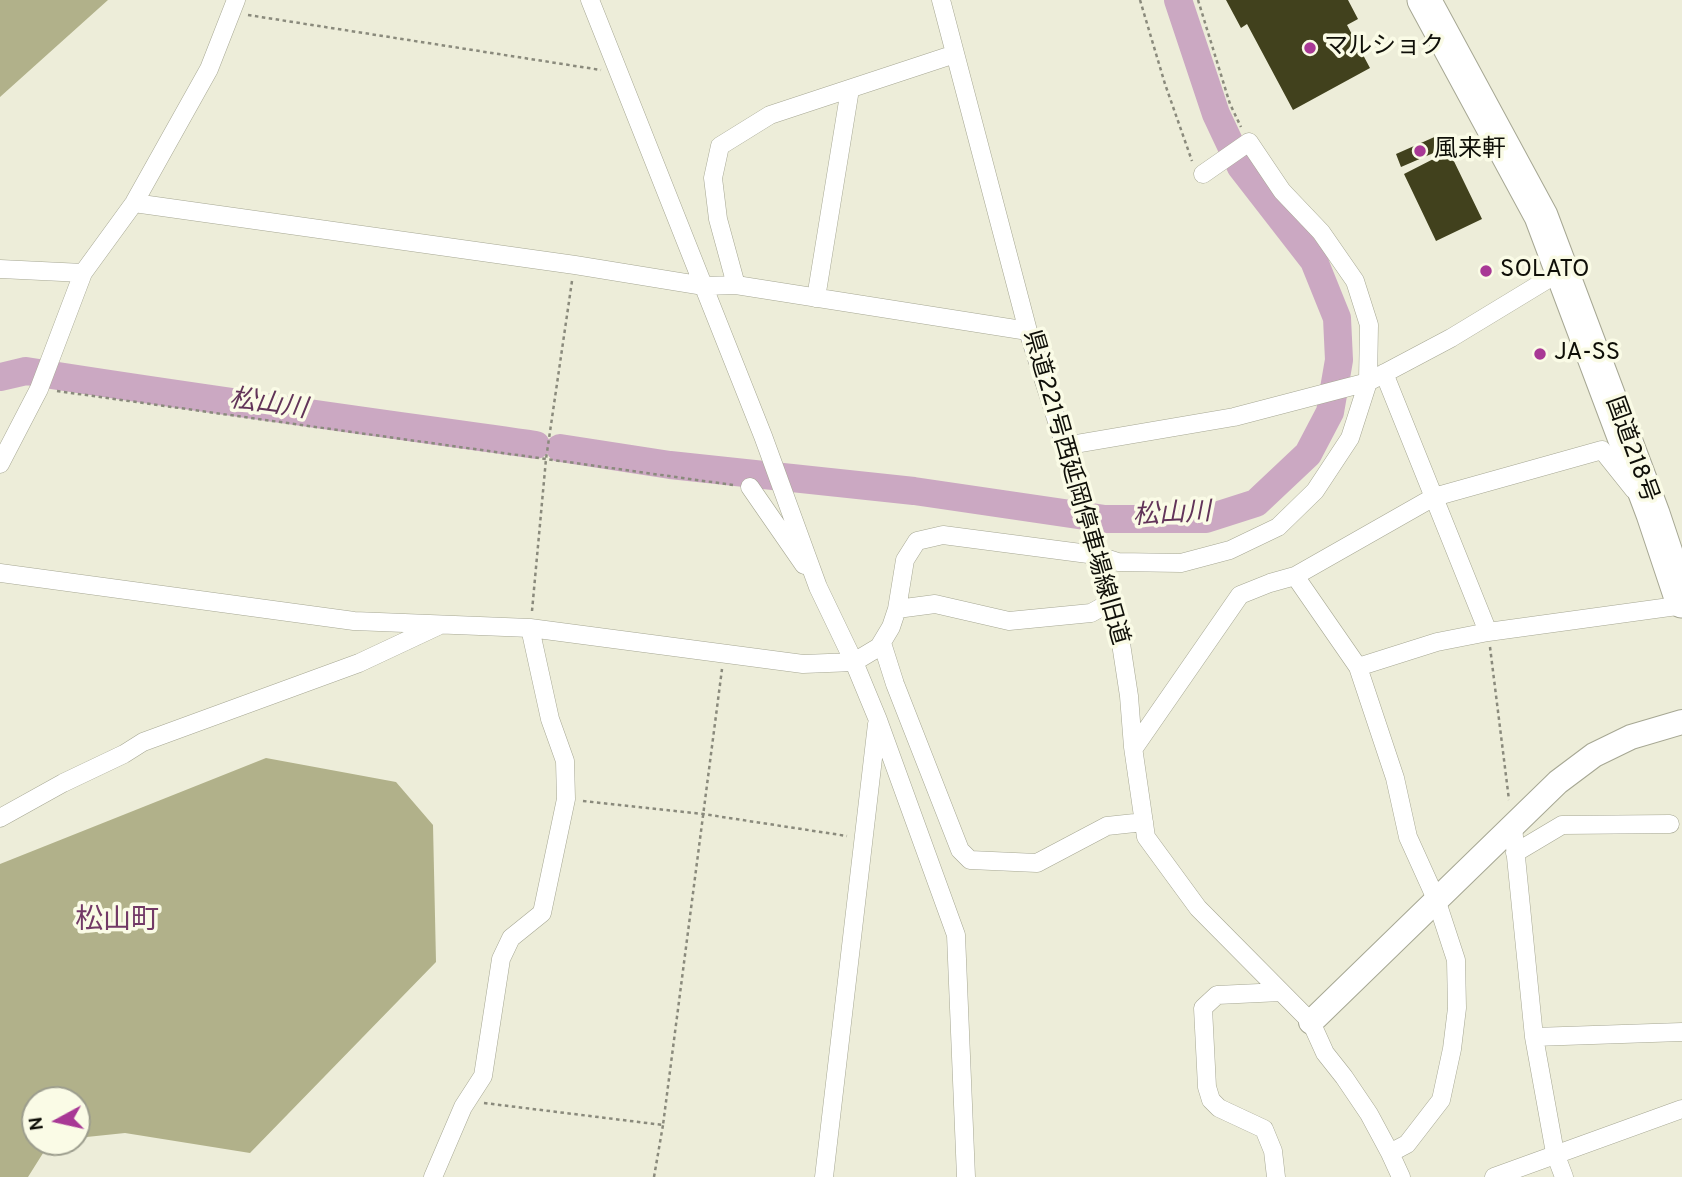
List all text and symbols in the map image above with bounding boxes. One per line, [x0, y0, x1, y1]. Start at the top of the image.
place label: マルショク [1324, 34, 1444, 62]
marker: マルショク [1302, 40, 1318, 56]
place label: 風来軒 [1434, 137, 1506, 165]
marker: 風来軒 [1412, 143, 1428, 159]
place label: SOLATO [1500, 257, 1590, 285]
marker: SOLATO [1478, 263, 1494, 279]
street label: 県道221号西延岡停車場線旧道 [1015, 327, 1133, 649]
place label: JA-SS [1554, 340, 1620, 368]
marker: JA-SS [1532, 346, 1548, 362]
water label: 松山川 [227, 385, 309, 427]
street label: 国道218号 [1598, 393, 1662, 507]
water label: 松山川 [1132, 498, 1212, 534]
district label: 松山町 [75, 905, 159, 939]
north arrow [21, 1086, 91, 1156]
text: N [24, 1115, 50, 1132]

